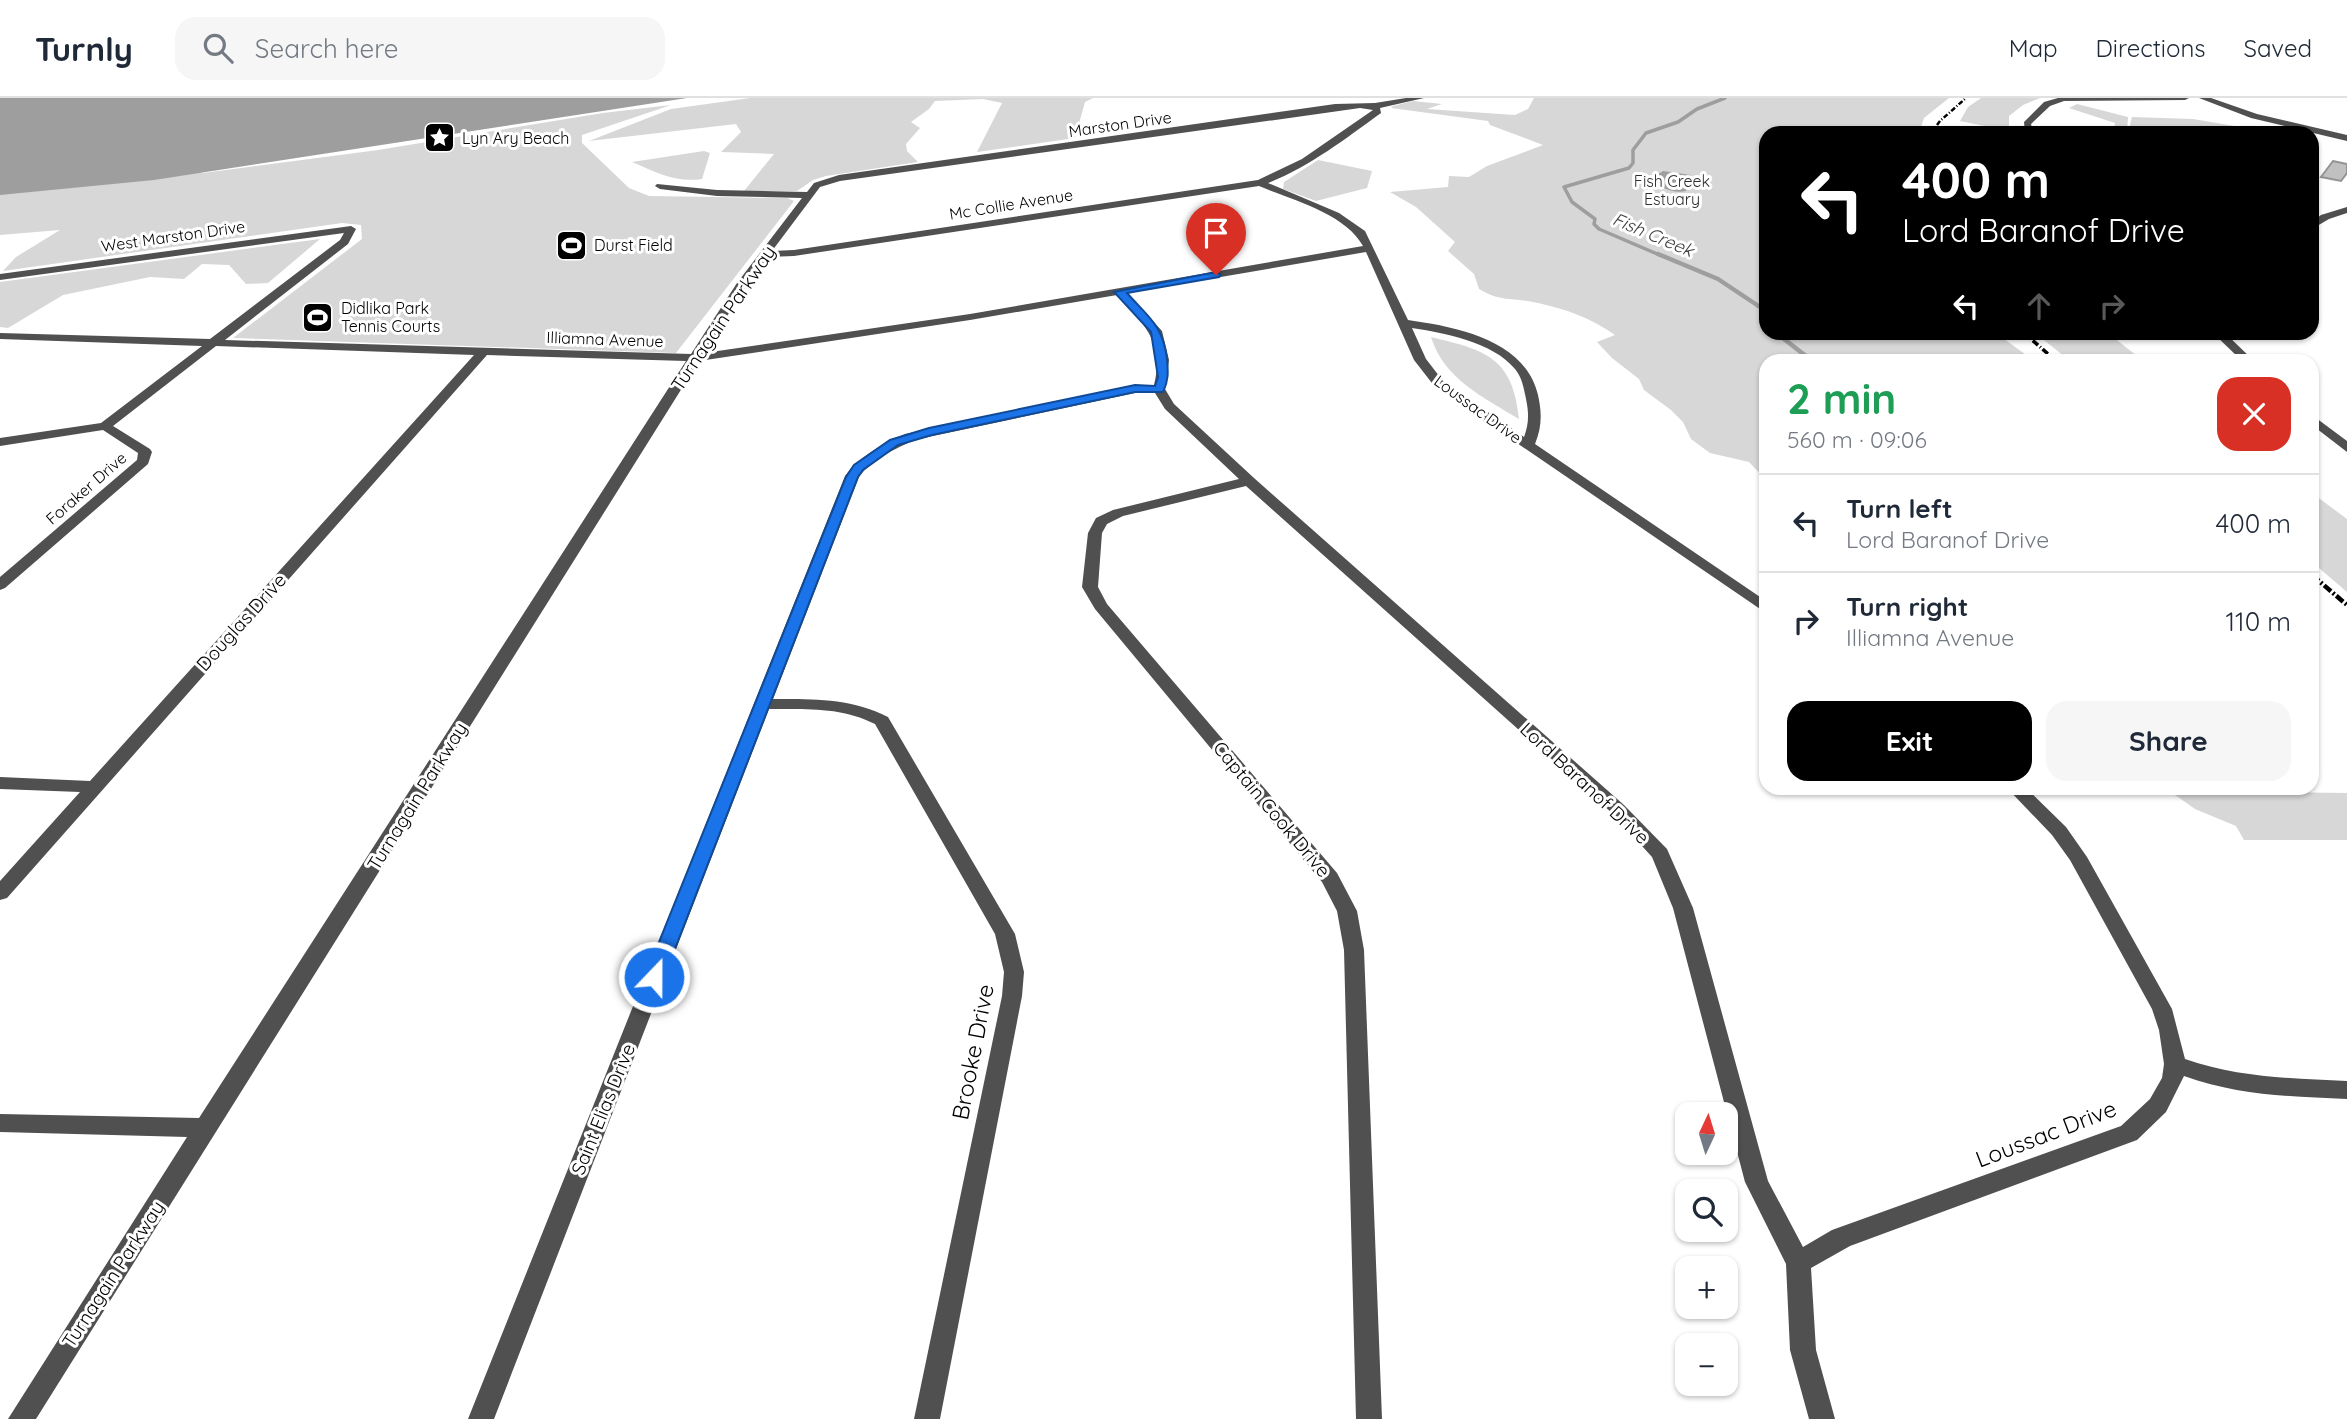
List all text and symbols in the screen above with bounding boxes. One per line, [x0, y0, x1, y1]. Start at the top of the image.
search box [175, 17, 665, 80]
text: Turnly [35, 28, 133, 69]
icon: search [199, 29, 237, 67]
text: Search here [255, 32, 398, 65]
text: Map [2009, 33, 2058, 63]
text: Directions [2096, 33, 2206, 63]
text: Saved [2244, 33, 2312, 63]
street label: Marston Drive [1067, 107, 1173, 141]
place icon: Lyn Ary Beach [422, 121, 456, 155]
place label: Lyn Ary Beach [462, 128, 569, 148]
text: 400 m [1902, 149, 2050, 210]
icon: left [1787, 154, 1878, 245]
park label: Fish Creek Estuary [1634, 171, 1710, 209]
street label: Mc Collie Avenue [948, 184, 1074, 224]
pin [1186, 203, 1246, 275]
water label: Fish Creek [1609, 207, 1698, 262]
text: Lord Baranof Drive [1902, 210, 2185, 250]
icon: arrive [1197, 214, 1235, 252]
street label: West Marston Drive [100, 216, 246, 256]
sports icon: Durst Field [554, 228, 588, 262]
place label: Durst Field [594, 235, 673, 255]
street label: Turnagain Parkway [665, 241, 781, 395]
icon: left [1947, 287, 1985, 325]
icon: ahead [2020, 287, 2058, 325]
icon: right [2093, 287, 2131, 325]
place label: Didlika Park Tennis Courts [341, 298, 440, 336]
sports icon: Didlika Park Tennis Courts [301, 300, 335, 334]
street label: Illiamna Avenue [546, 327, 664, 351]
street label: Loussac Drive [1430, 371, 1526, 447]
text: 2 min [1787, 372, 1896, 425]
button: close [2217, 377, 2291, 451]
text: 560 m · 09:06 [1787, 425, 1927, 454]
street label: Foraker Drive [42, 448, 130, 528]
text: Turn left [1846, 492, 1953, 525]
icon: left [1787, 504, 1825, 542]
text: 400 m [2216, 507, 2291, 540]
text: Lord Baranof Drive [1846, 525, 2049, 554]
street label: Douglas Drive [191, 568, 291, 676]
text: Turn right [1846, 590, 1968, 623]
icon: right [1787, 602, 1825, 640]
text: 110 m [2225, 605, 2291, 638]
text: Illiamna Avenue [1846, 623, 2014, 652]
button: Exit [1787, 701, 2032, 781]
button: Share [2046, 701, 2291, 781]
street label: Turnagain Parkway [362, 717, 472, 875]
street label: Lord Baranof Drive [1515, 717, 1655, 849]
street label: Captain Cook Drive [1208, 736, 1336, 882]
position arrow [617, 940, 691, 1014]
street label: Brooke Drive [945, 982, 1000, 1122]
street label: Saint Elias Drive [566, 1040, 640, 1178]
street label: Loussac Drive [1971, 1093, 2120, 1174]
north arrow [1675, 1102, 1738, 1166]
map controls [1675, 1102, 1738, 1396]
button: search [1675, 1179, 1738, 1242]
street label: Turnagain Parkway [57, 1196, 169, 1352]
button: + [1675, 1256, 1738, 1319]
button: − [1675, 1333, 1738, 1396]

